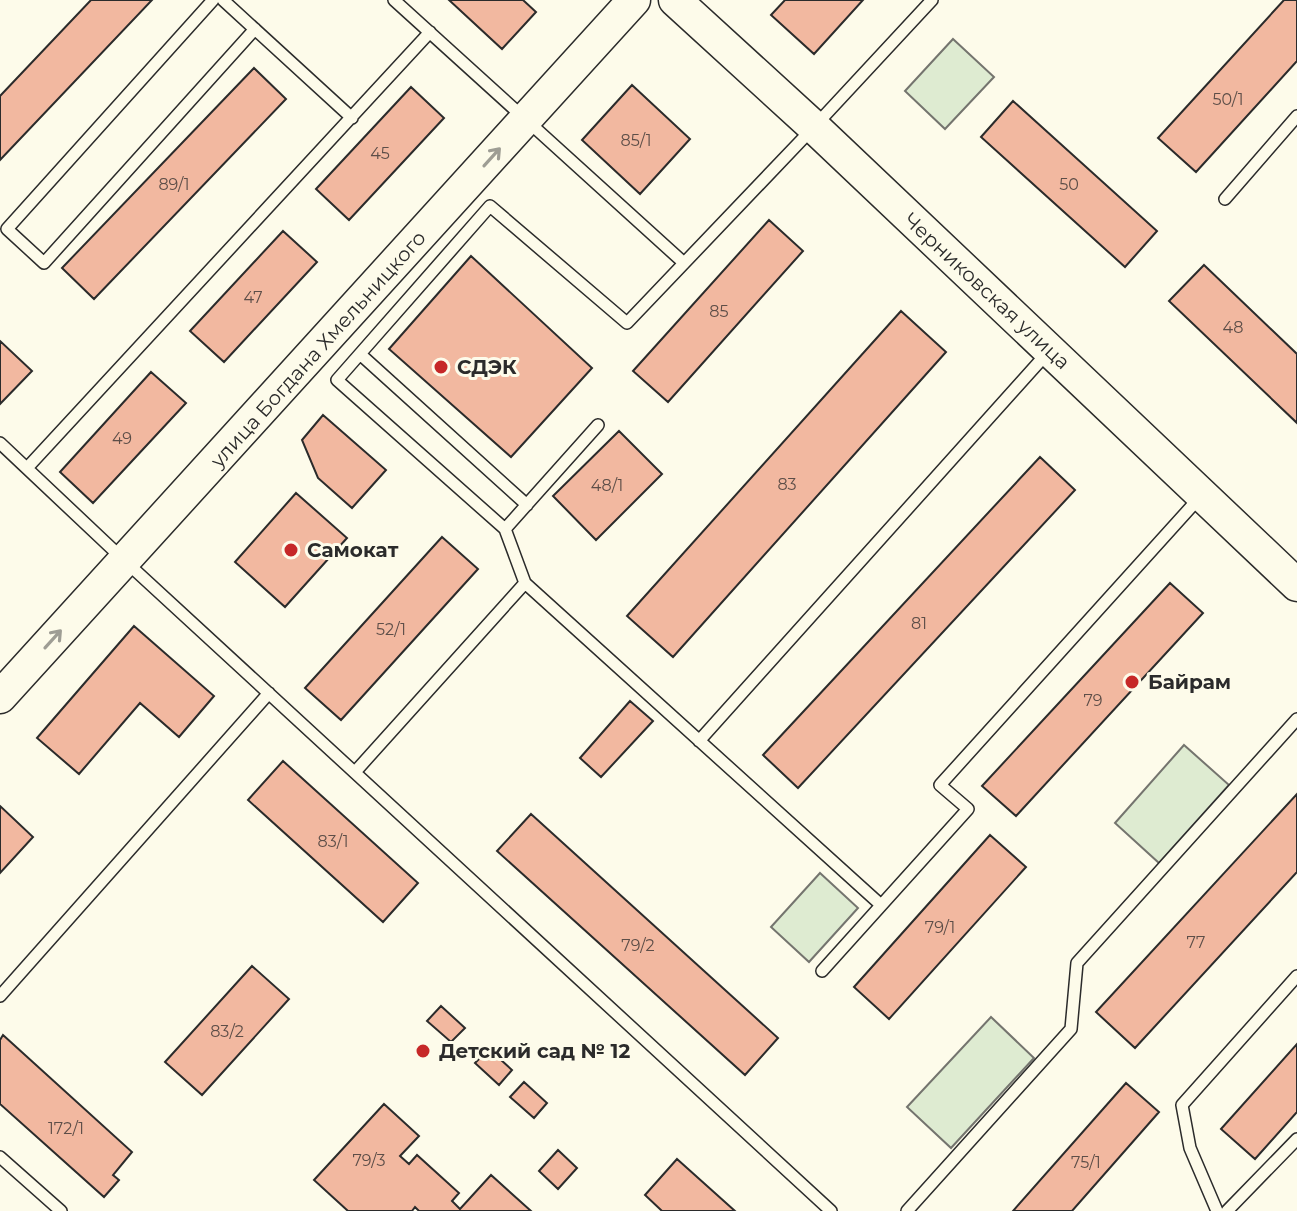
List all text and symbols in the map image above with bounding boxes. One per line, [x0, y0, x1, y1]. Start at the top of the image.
house number: 50/1 [1213, 90, 1243, 109]
house number: 85/1 [621, 131, 651, 150]
house number: 45 [370, 144, 390, 163]
one-way arrow [483, 148, 501, 168]
house number: 89/1 [158, 175, 190, 194]
house number: 50 [1059, 175, 1079, 194]
street label: Черниковская улица [899, 208, 1075, 374]
street label: улица Богдана Хмельницкого [205, 226, 431, 473]
house number: 47 [243, 288, 263, 307]
house number: 85 [709, 302, 729, 321]
house number: 48 [1223, 318, 1243, 337]
place label: СДЭК [457, 355, 517, 379]
marker: СДЭК [432, 358, 450, 376]
house number: 49 [112, 429, 132, 448]
house number: 83 [777, 475, 797, 494]
house number: 48/1 [591, 476, 623, 495]
place label: Самокат [307, 538, 399, 562]
marker: Самокат [282, 541, 300, 559]
house number: 81 [911, 614, 927, 633]
house number: 52/1 [376, 620, 406, 639]
one-way arrow [43, 629, 62, 649]
place label: Байрам [1148, 670, 1231, 694]
marker: Байрам [1123, 673, 1141, 691]
house number: 79 [1083, 691, 1103, 710]
house number: 83/1 [318, 832, 348, 851]
house number: 79/1 [925, 918, 955, 937]
house number: 77 [1187, 933, 1205, 952]
house number: 79/2 [621, 936, 655, 955]
house number: 83/2 [210, 1022, 244, 1041]
place label: Детский сад № 12 [439, 1039, 630, 1063]
marker: Детский сад № 12 [414, 1042, 432, 1060]
house number: 172/1 [48, 1119, 84, 1138]
house number: 79/3 [352, 1151, 386, 1170]
house number: 75/1 [1071, 1153, 1101, 1172]

